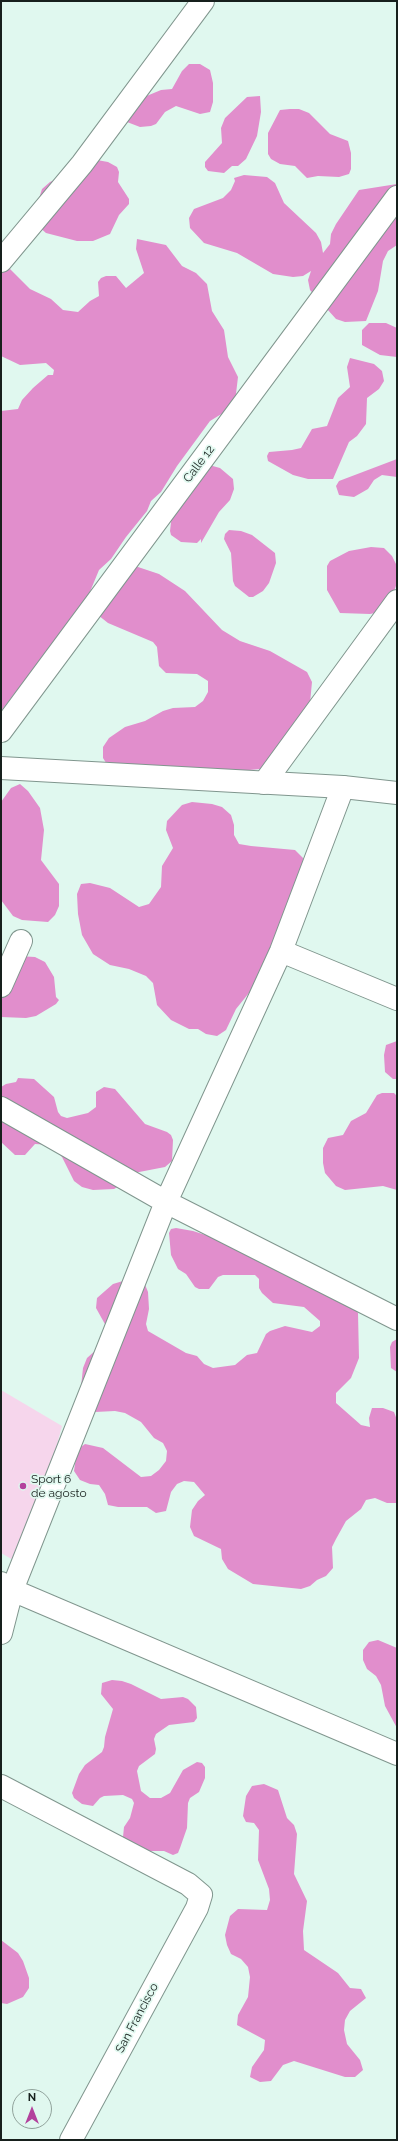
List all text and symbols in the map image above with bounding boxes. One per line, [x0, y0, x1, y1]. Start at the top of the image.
street label: Calle 12 [180, 443, 218, 485]
place label: Sport 6 de agosto [31, 1472, 87, 1500]
marker: Sport 6 de agosto [18, 1481, 28, 1491]
street label: San Francisco [113, 1981, 161, 2055]
north arrow [12, 2089, 52, 2129]
text: N [28, 2091, 36, 2104]

